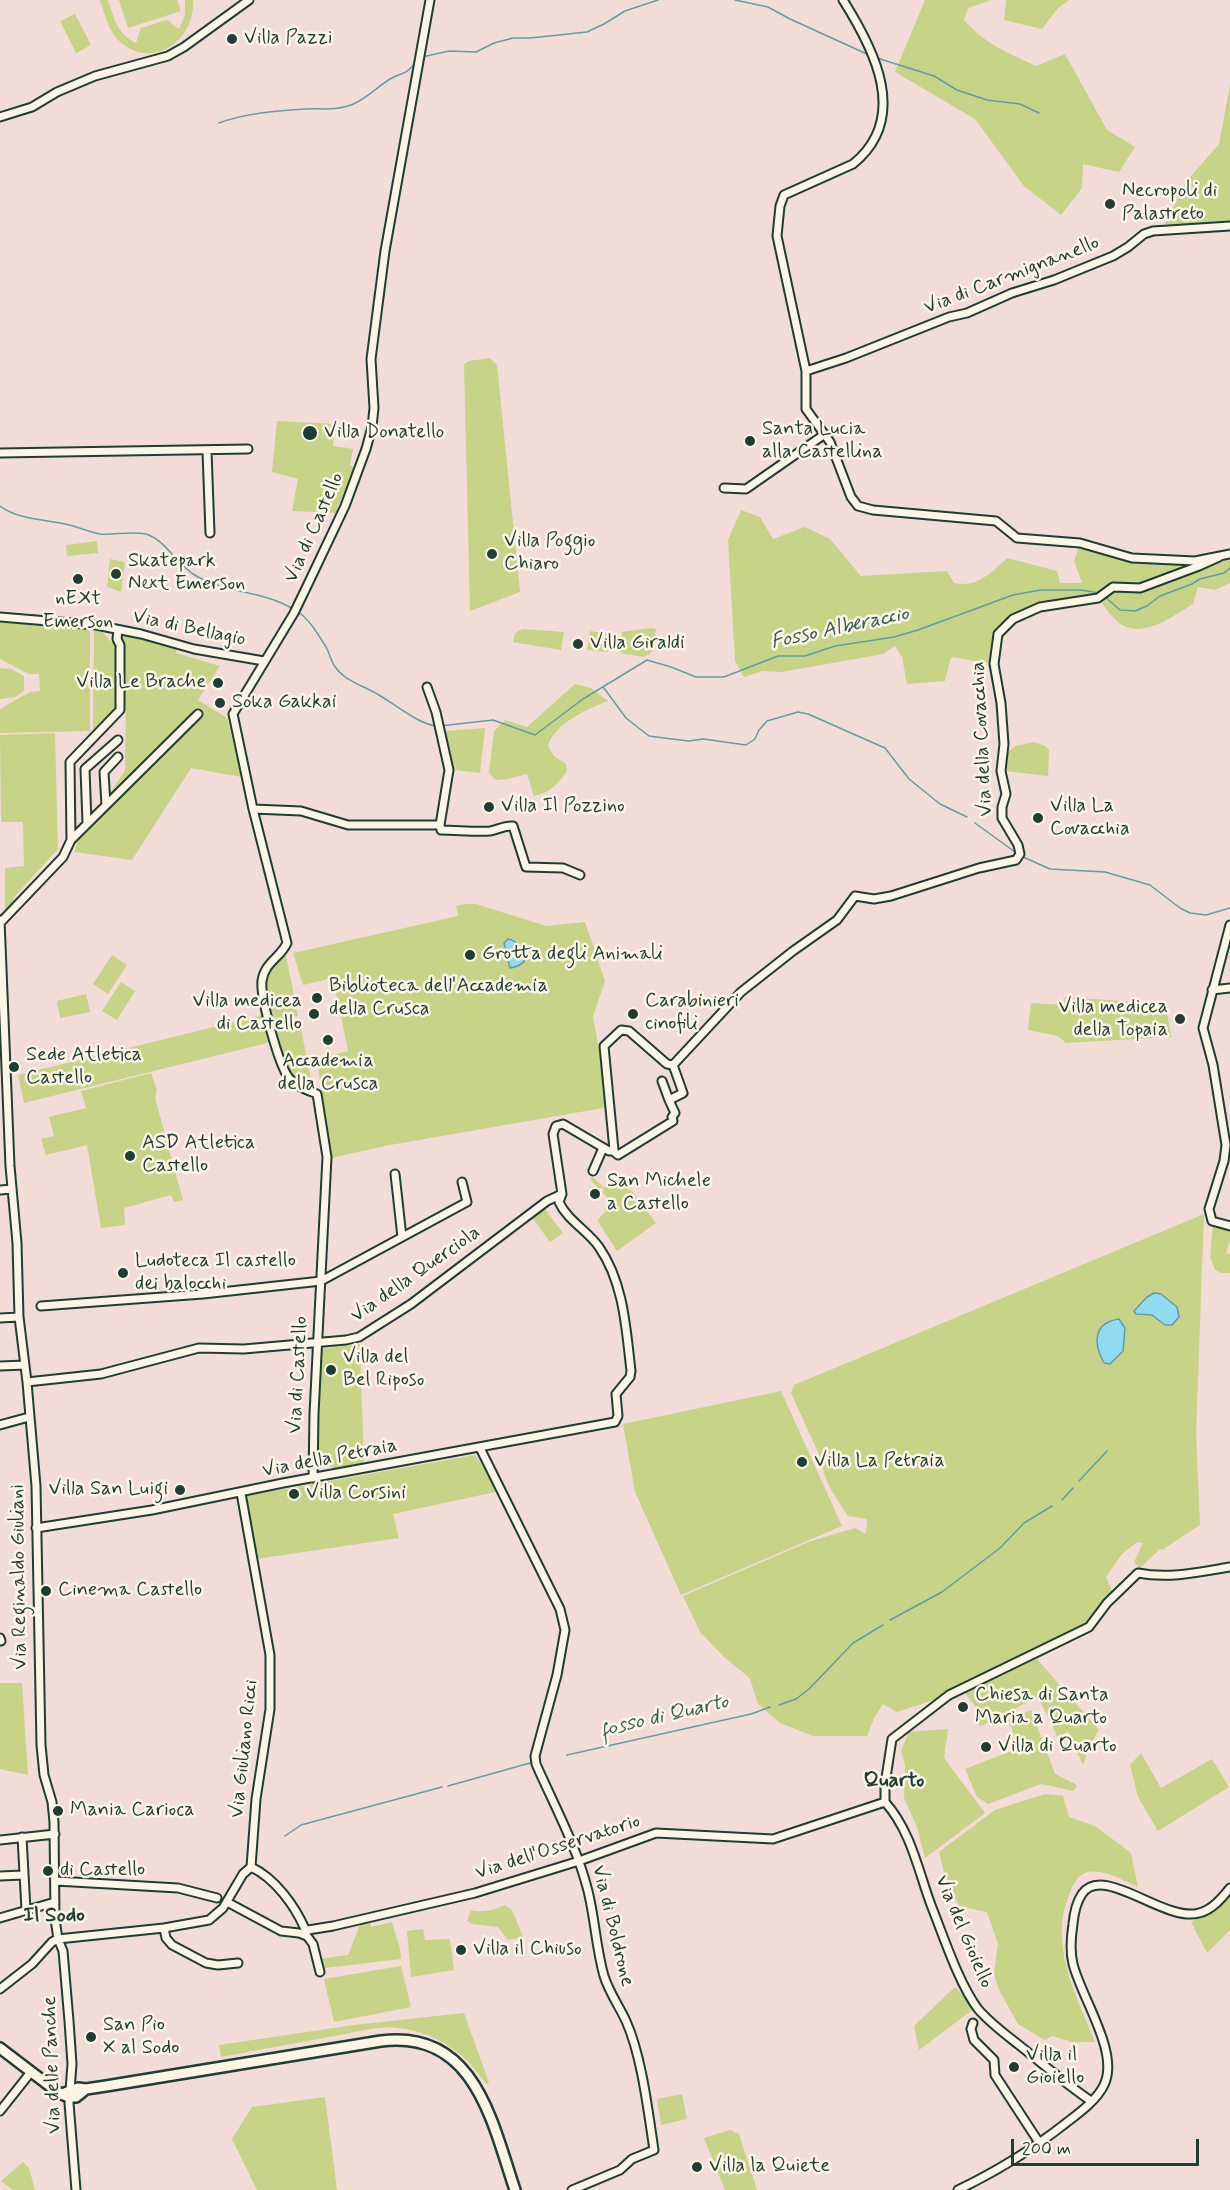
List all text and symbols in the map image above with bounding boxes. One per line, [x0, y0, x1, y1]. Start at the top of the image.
place label: Villa Pazzi [244, 27, 332, 51]
marker: Villa Pazzi [225, 32, 239, 46]
place label: Necropoli di Palastreto [1122, 180, 1217, 227]
marker: Necropoli di Palastreto [1103, 197, 1117, 211]
street label: Via di Carmignanello [921, 232, 1103, 320]
place label: Santa Lucia alla Castellina [762, 418, 882, 465]
place label: Villa Donatello [324, 421, 444, 445]
marker: Villa Donatello [301, 424, 319, 442]
marker: Santa Lucia alla Castellina [743, 434, 757, 448]
street label: Via di Castello [280, 469, 350, 587]
place label: Villa Poggio Chiaro [504, 530, 595, 577]
marker: Villa Poggio Chiaro [485, 547, 499, 561]
place label: Skatepark Next Emerson [128, 550, 245, 597]
marker: Skatepark Next Emerson [109, 567, 123, 581]
marker: nEXt Emerson [71, 572, 85, 586]
place label: nEXt Emerson [43, 588, 113, 635]
water label: Fosso Alberaccio [769, 602, 911, 656]
street label: Via di Bellagio [130, 605, 248, 653]
place label: Villa Giraldi [590, 632, 684, 656]
marker: Villa Giraldi [571, 637, 585, 651]
street label: Via della Covacchia [967, 661, 999, 817]
place label: Villa Le Brache [76, 671, 206, 695]
marker: Villa Le Brache [211, 676, 225, 690]
place label: Soka Gakkai [232, 691, 336, 715]
marker: Soka Gakkai [213, 696, 227, 710]
place label: Villa Il Pozzino [501, 795, 625, 819]
place label: Villa La Covacchia [1050, 795, 1130, 842]
marker: Villa Il Pozzino [482, 800, 496, 814]
marker: Villa La Covacchia [1031, 811, 1045, 825]
place label: Grotta degli Animali [482, 943, 663, 967]
marker: Grotta degli Animali [463, 948, 477, 962]
place label: Biblioteca dell'Accademia della Crusca [329, 975, 548, 1022]
place label: Villa medicea di Castello [192, 990, 302, 1037]
place label: Carabinieri cinofili [645, 990, 739, 1037]
marker: Biblioteca dell'Accademia della Crusca [310, 991, 324, 1005]
place label: Villa medicea della Topaia [1058, 996, 1168, 1043]
marker: Villa medicea di Castello [307, 1007, 321, 1021]
marker: Carabinieri cinofili [626, 1007, 640, 1021]
marker: Villa medicea della Topaia [1173, 1012, 1187, 1026]
marker: Accademia della Crusca [321, 1033, 335, 1047]
place label: Sede Atletica Castello [26, 1044, 142, 1091]
place label: Accademia della Crusca [278, 1050, 378, 1097]
marker: Sede Atletica Castello [7, 1060, 21, 1074]
place label: ASD Atletica Castello [142, 1132, 255, 1179]
marker: ASD Atletica Castello [123, 1149, 137, 1163]
place label: San Michele a Castello [607, 1170, 711, 1217]
marker: San Michele a Castello [588, 1187, 602, 1201]
street label: Via della Querciola [347, 1221, 485, 1329]
place label: Ludoteca Il castello dei balocchi [135, 1250, 296, 1297]
marker: Ludoteca Il castello dei balocchi [116, 1266, 130, 1280]
street label: Via di Castello [284, 1316, 314, 1434]
place label: Villa del Bel Riposo [343, 1346, 424, 1393]
marker: Villa del Bel Riposo [324, 1363, 338, 1377]
street label: Via della Petraia [260, 1434, 400, 1484]
place label: Villa La Petraia [814, 1450, 945, 1474]
marker: Villa La Petraia [795, 1455, 809, 1469]
place label: Villa San Luigi [48, 1478, 168, 1502]
place label: Villa Corsini [306, 1482, 406, 1506]
marker: Villa San Luigi [173, 1483, 187, 1497]
street label: Via Reginaldo Giuliani [6, 1484, 34, 1670]
marker: Villa Corsini [287, 1487, 301, 1501]
place label: Cinema Castello [58, 1579, 202, 1603]
marker: Cinema Castello [39, 1584, 53, 1598]
street label: Via Giuliano Ricci [226, 1679, 264, 1819]
place label: Chiesa di Santa Maria a Quarto [975, 1684, 1109, 1731]
water label: fosso di Quarto [599, 1690, 731, 1744]
marker: Chiesa di Santa Maria a Quarto [956, 1700, 970, 1714]
place label: Villa di Quarto [998, 1735, 1117, 1759]
marker: Villa di Quarto [979, 1740, 993, 1754]
district label: Quarto [864, 1769, 924, 1795]
place label: Mania Carioca [70, 1799, 194, 1823]
marker: Mania Carioca [51, 1804, 65, 1818]
street label: Via dell'Osservatorio [472, 1810, 644, 1886]
place label: di Castello [60, 1859, 145, 1883]
street label: Via di Boldrone [585, 1863, 639, 1989]
marker: di Castello [41, 1864, 55, 1878]
street label: Via del Gioiello [928, 1872, 998, 1992]
district label: Il Sodo [23, 1904, 85, 1930]
place label: Villa il Chiuso [473, 1938, 582, 1962]
marker: Villa il Chiuso [454, 1943, 468, 1957]
street label: Via delle Panche [39, 1996, 67, 2134]
place label: San Pio X al Sodo [103, 2014, 179, 2061]
marker: San Pio X al Sodo [84, 2030, 98, 2044]
place label: Villa il Gioiello [1026, 2044, 1084, 2091]
marker: Villa il Gioiello [1007, 2060, 1021, 2074]
scale bar [1014, 2127, 1202, 2165]
text: 200 m [1022, 2137, 1071, 2161]
place label: Villa la Quiete [709, 2155, 830, 2179]
marker: Villa la Quiete [690, 2160, 704, 2174]

